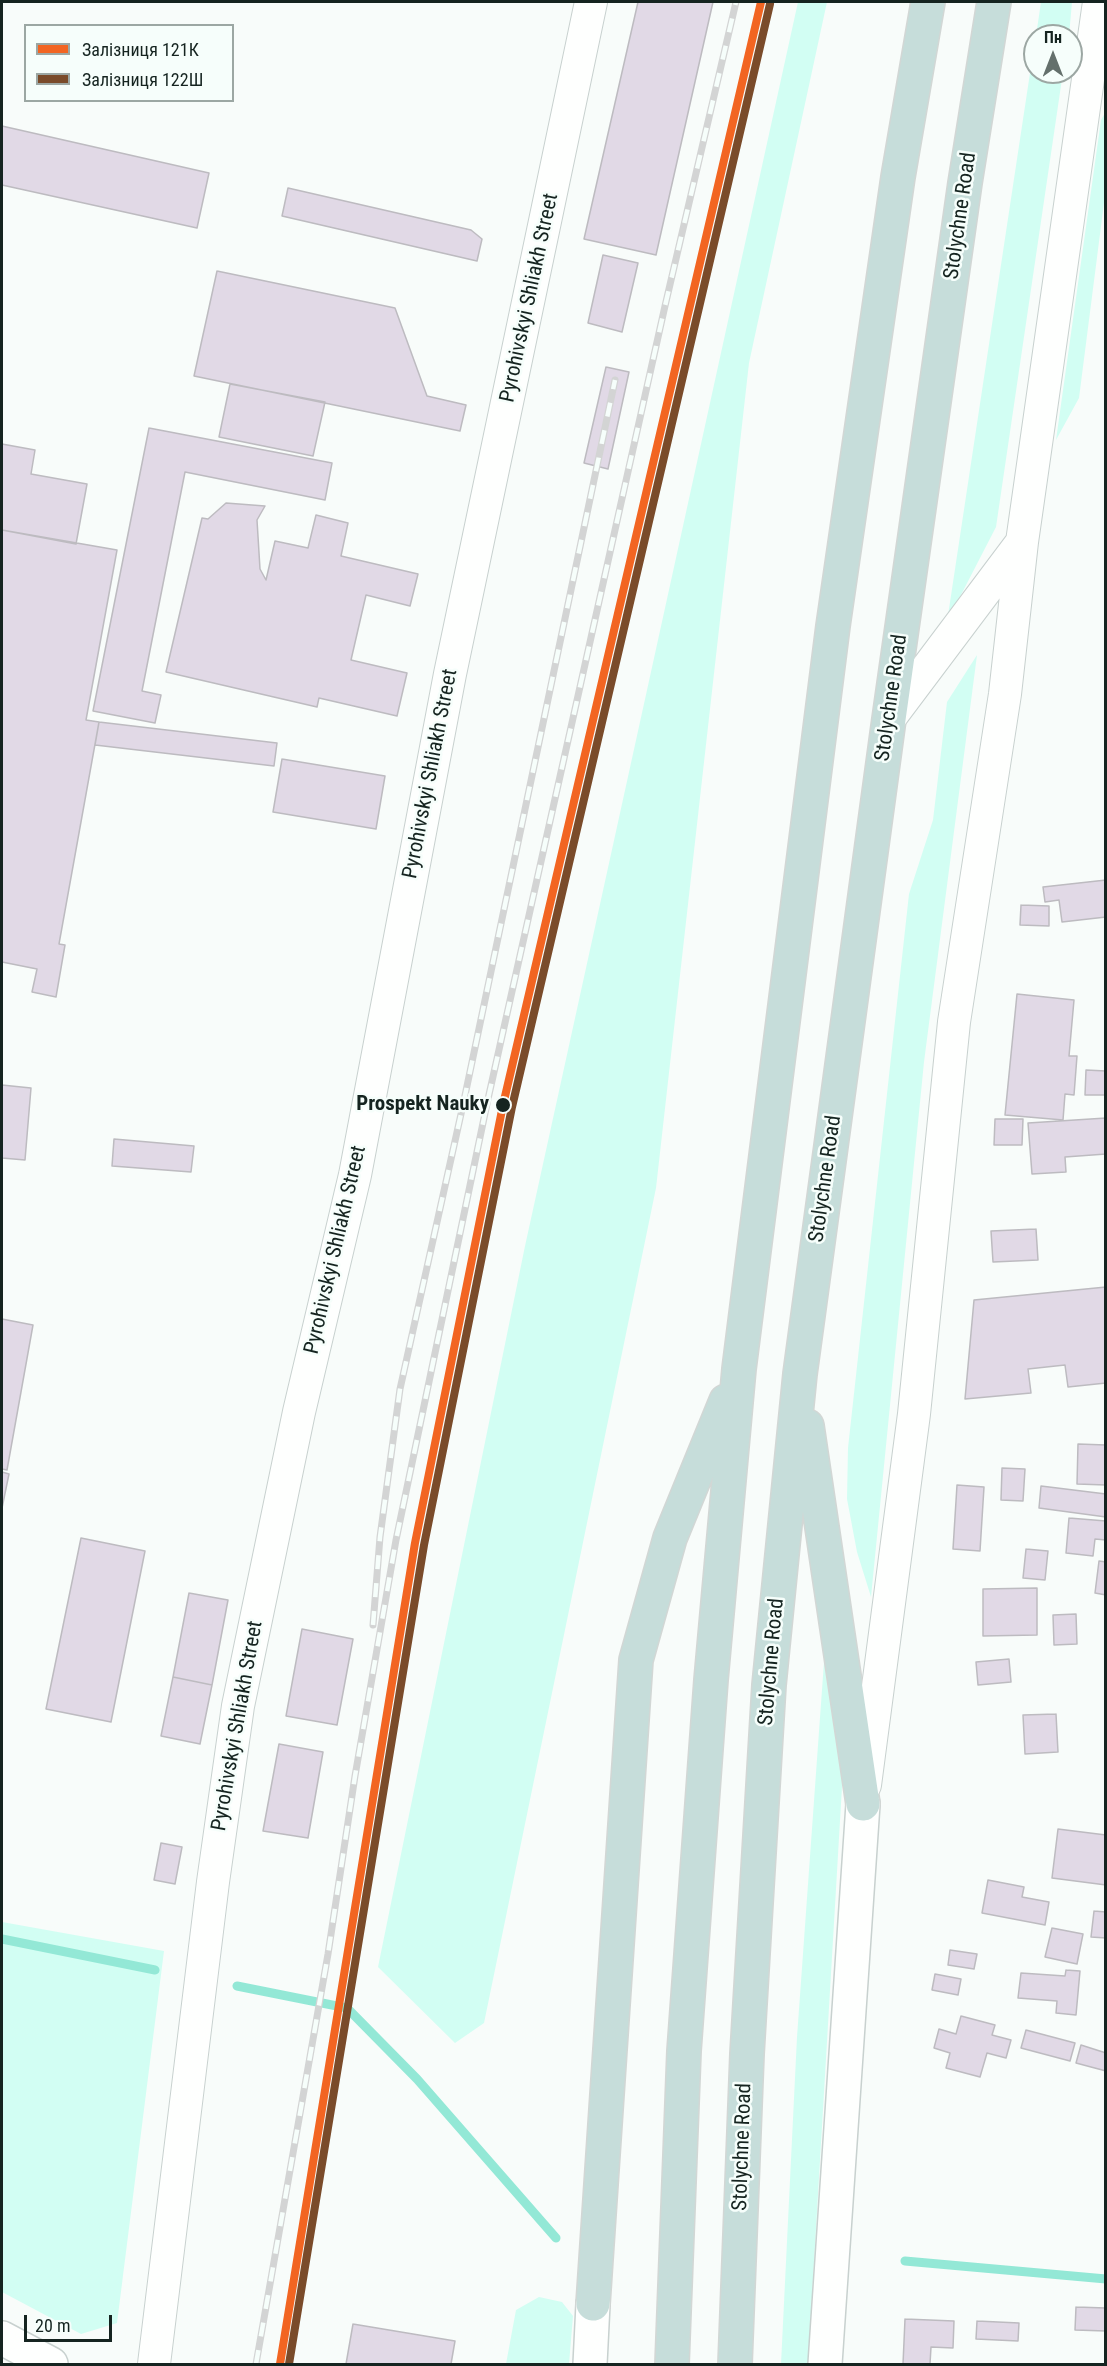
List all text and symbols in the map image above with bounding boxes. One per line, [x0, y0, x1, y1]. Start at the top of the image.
legend [24, 24, 234, 102]
north arrow [1023, 24, 1083, 84]
text: Пн [1044, 28, 1062, 47]
text: Залізниця 121К [82, 39, 199, 60]
text: Залізниця 122Ш [82, 69, 203, 90]
street label: Stolychne Road [940, 151, 982, 281]
street label: Pyrohivskyi Shliakh Street [496, 191, 564, 405]
street label: Stolychne Road [871, 633, 913, 763]
street label: Pyrohivskyi Shliakh Street [398, 667, 464, 881]
place label: Prospekt Nauky [356, 1092, 489, 1118]
marker: Prospekt Nauky [494, 1096, 512, 1114]
street label: Stolychne Road [805, 1114, 847, 1244]
street label: Pyrohivskyi Shliakh Street [300, 1143, 372, 1357]
street label: Stolychne Road [754, 1597, 790, 1727]
street label: Pyrohivskyi Shliakh Street [207, 1619, 269, 1833]
street label: Stolychne Road [728, 2083, 758, 2211]
scale bar [27, 2303, 116, 2341]
text: 20 m [35, 2315, 70, 2336]

